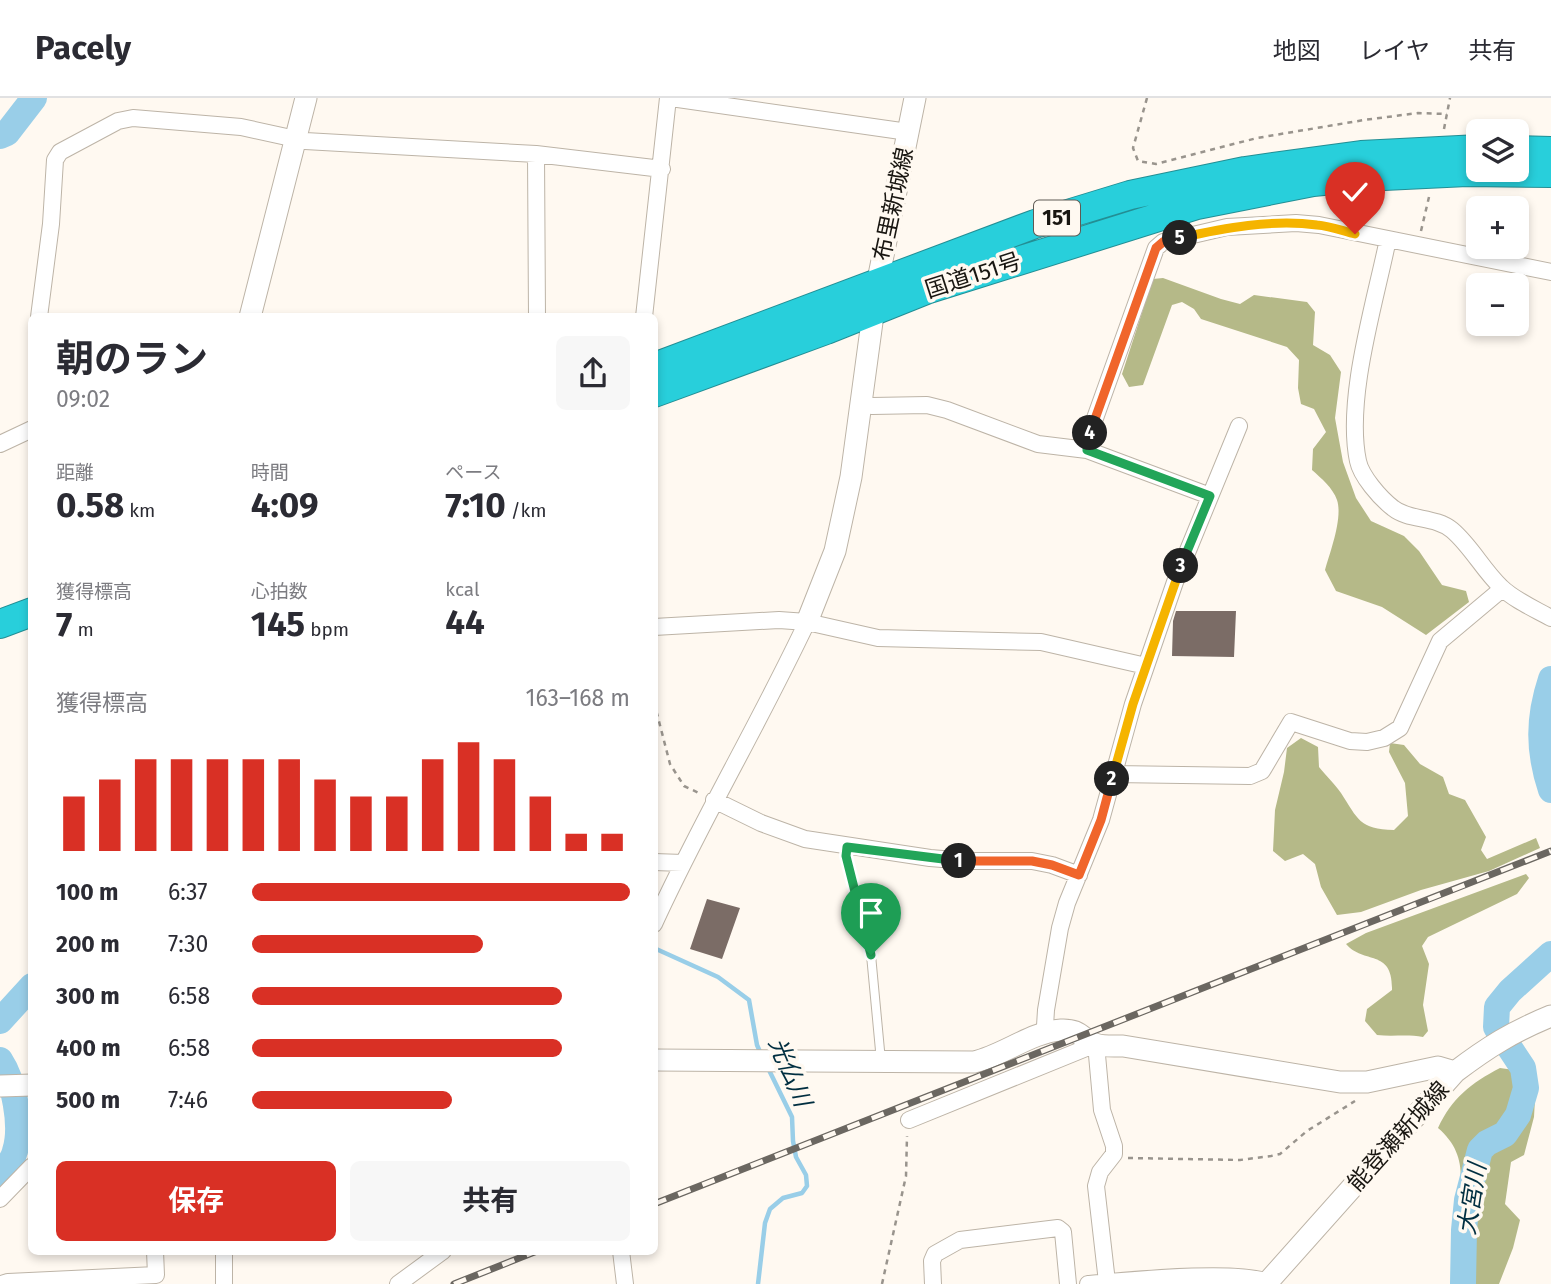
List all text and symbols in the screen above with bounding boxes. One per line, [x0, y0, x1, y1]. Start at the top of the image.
text: Pacely [35, 28, 131, 68]
text: 地図 [1273, 37, 1321, 65]
text: レイヤ [1359, 37, 1430, 65]
text: 共有 [1468, 37, 1516, 65]
map controls [1466, 119, 1529, 336]
button: layers [1466, 119, 1529, 182]
street label: 布里新城線 [867, 145, 919, 263]
pin [1325, 162, 1385, 234]
icon: check [1336, 173, 1374, 211]
button: + [1466, 196, 1529, 259]
road number: 151 [1034, 200, 1080, 236]
pin: 5 [1162, 220, 1198, 256]
text: 5 [1174, 226, 1185, 249]
street label: 国道151号 [921, 246, 1025, 304]
button: − [1466, 273, 1529, 336]
text: 朝のラン [56, 336, 208, 382]
button: share [556, 336, 630, 410]
text: 09:02 [56, 385, 110, 413]
pin: 4 [1072, 416, 1108, 450]
text: 4 [1084, 421, 1095, 444]
text: 距離 [56, 461, 94, 484]
text: 時間 [251, 461, 289, 484]
text: ペース [445, 461, 501, 484]
text: 0.58 [56, 484, 124, 526]
text: 4:09 [251, 484, 319, 526]
text: 7:10 [445, 484, 506, 526]
text: km [124, 499, 155, 522]
text: /km [506, 499, 547, 522]
pin: 3 [1164, 548, 1198, 584]
text: 3 [1176, 554, 1185, 577]
text: kcal [445, 578, 480, 601]
text: 獲得標高 [56, 580, 132, 603]
text: 心拍数 [251, 580, 308, 603]
text: 44 [445, 601, 485, 643]
text: 7 [56, 603, 72, 645]
text: 145 [251, 603, 305, 645]
text: m [72, 618, 94, 641]
text: bpm [305, 618, 349, 641]
text: 163–168 m [525, 684, 630, 712]
text: 獲得標高 [56, 689, 148, 717]
pin: 2 [1094, 762, 1130, 796]
text: 2 [1107, 767, 1116, 790]
pin: 1 [942, 844, 976, 878]
text: 1 [954, 849, 963, 872]
text: 100 m [56, 878, 118, 906]
text: 6:37 [168, 878, 208, 906]
pin [841, 883, 901, 955]
icon: arrive [852, 894, 890, 932]
text: 200 m [56, 930, 120, 958]
text: 7:30 [168, 930, 208, 958]
text: 300 m [56, 982, 120, 1010]
text: 6:58 [168, 982, 210, 1010]
water label: 光仏川 [763, 1033, 818, 1113]
text: 400 m [56, 1034, 121, 1062]
text: 6:58 [168, 1034, 210, 1062]
street label: 能登瀬新城線 [1341, 1075, 1455, 1197]
text: 500 m [56, 1086, 120, 1114]
text: 7:46 [168, 1086, 208, 1114]
water label: 大宮川 [1453, 1158, 1492, 1237]
button: 保存 [56, 1161, 336, 1241]
button: 共有 [350, 1161, 630, 1241]

